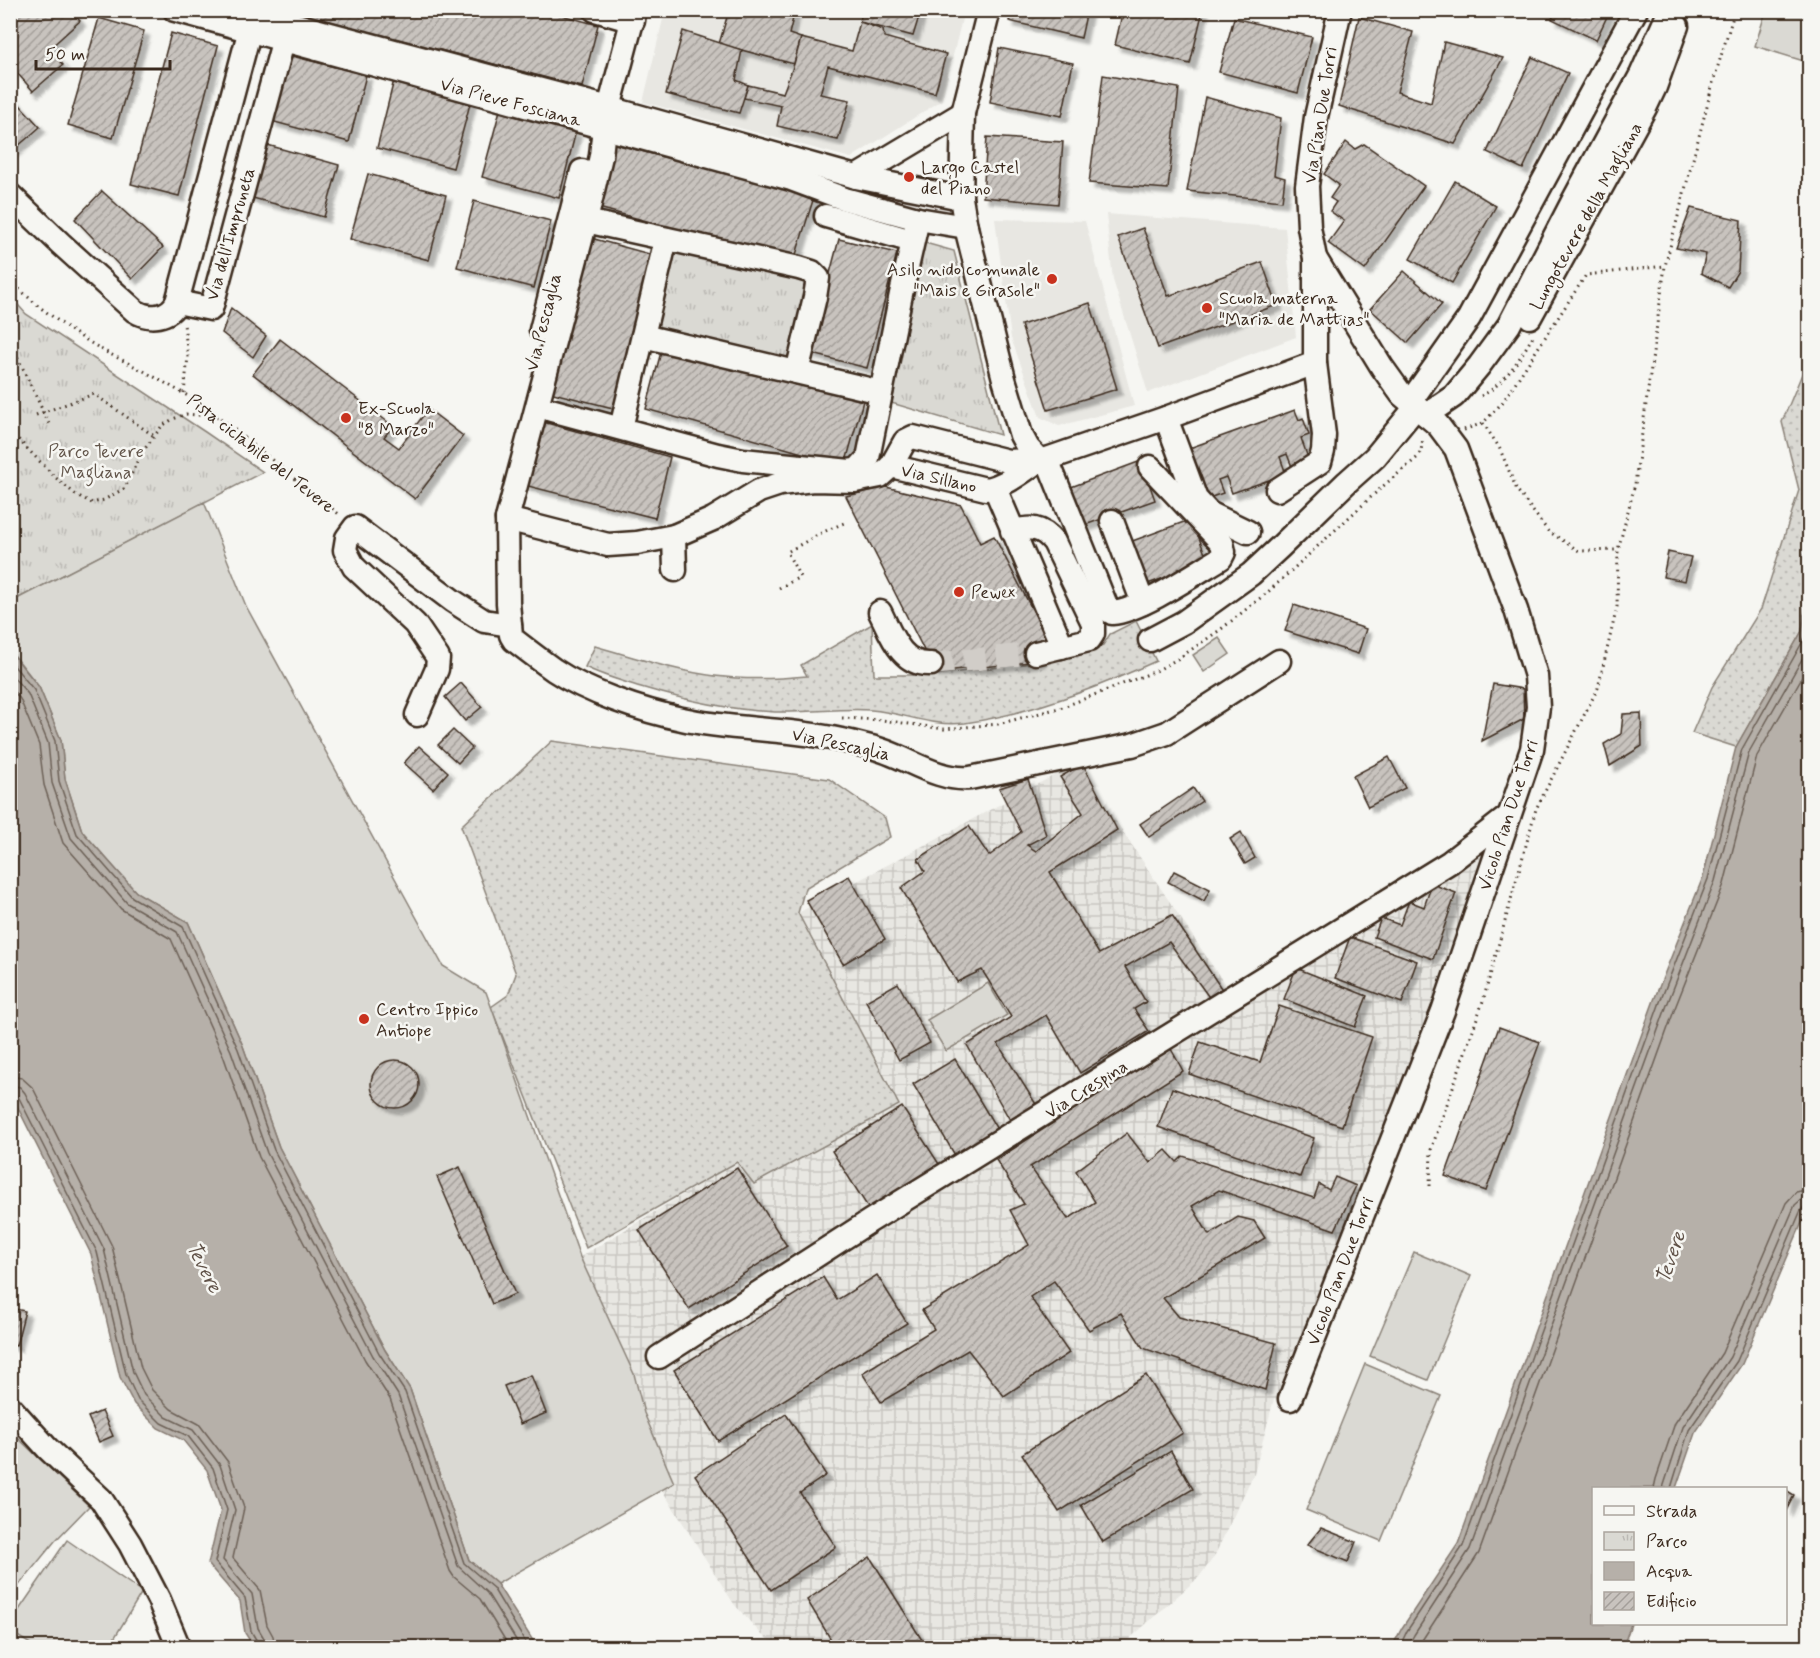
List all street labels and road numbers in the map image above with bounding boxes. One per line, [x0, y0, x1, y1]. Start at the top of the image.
street label: Via Pian Due Torri [1298, 45, 1344, 185]
street label: Via Pieve Fosciana [438, 73, 584, 133]
street label: Lungotevere della Magliana [1525, 118, 1650, 316]
street label: Via dell'Impruneta [201, 165, 261, 304]
street label: Via Pescaglia [520, 271, 568, 374]
street label: Pista ciclabile del Tevere [182, 389, 339, 519]
street label: Via Sillano [898, 459, 979, 499]
street label: Via Pescaglia [789, 723, 892, 767]
street label: Vicolo Pian Due Torri [1473, 737, 1545, 894]
street label: Via Crespina [1040, 1055, 1133, 1125]
street label: Vicolo Pian Due Torri [1302, 1194, 1380, 1349]

